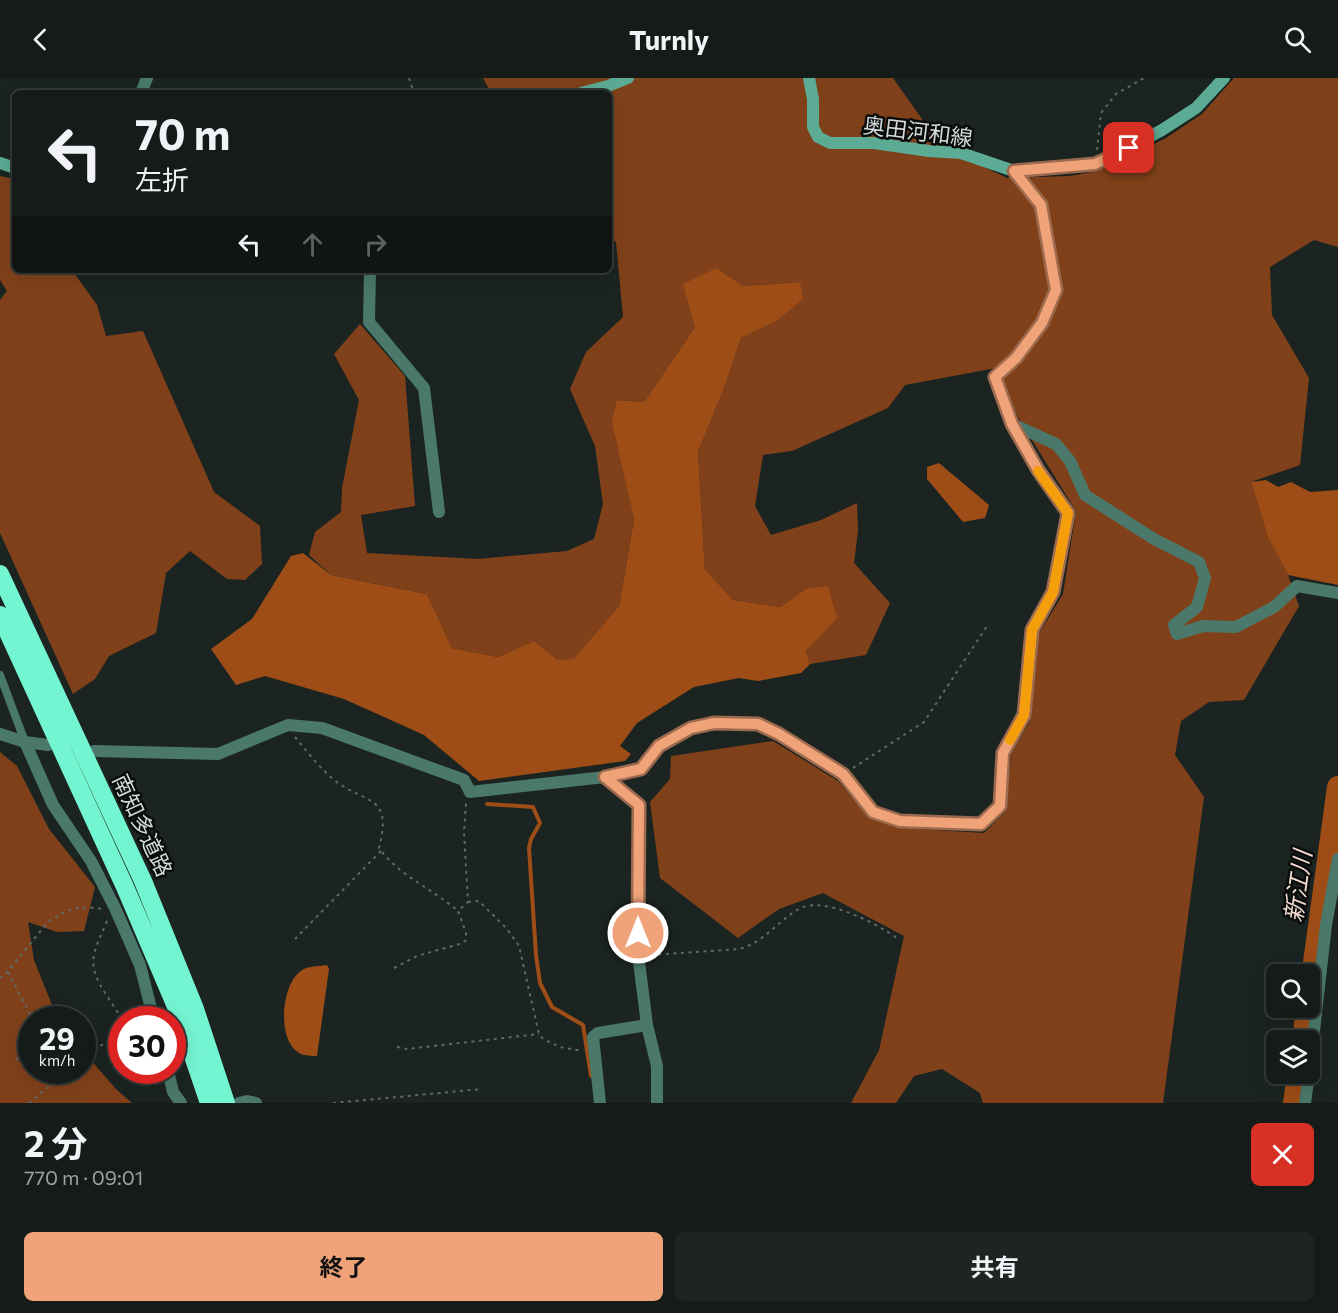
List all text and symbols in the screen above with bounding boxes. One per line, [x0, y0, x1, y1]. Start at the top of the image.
icon: back [24, 23, 57, 56]
text: Turnly [629, 23, 709, 56]
icon: search [1281, 23, 1314, 56]
text: 70 m [135, 107, 230, 159]
street label: 奥田河和線 [862, 111, 974, 151]
icon: left [36, 114, 114, 192]
pin [1103, 122, 1154, 173]
icon: arrive [1112, 131, 1145, 164]
text: 左折 [135, 163, 189, 196]
icon: left [233, 228, 266, 261]
icon: ahead [296, 228, 329, 261]
icon: right [359, 228, 392, 261]
street label: 南知多道路 [108, 769, 178, 881]
water label: 新江川 [1278, 845, 1317, 924]
position arrow [606, 901, 670, 965]
map controls [1266, 964, 1320, 1084]
button: search [1266, 964, 1320, 1018]
speed limit sign: 30 [108, 1006, 186, 1084]
text: 29 [39, 1019, 75, 1056]
button: layers [1266, 1030, 1320, 1084]
text: km/h [39, 1051, 75, 1069]
text: 2 分 [24, 1120, 87, 1164]
button: close [1251, 1123, 1314, 1186]
text: 770 m · 09:01 [24, 1165, 143, 1189]
button: 終了 [24, 1232, 663, 1301]
button: 共有 [675, 1232, 1314, 1301]

